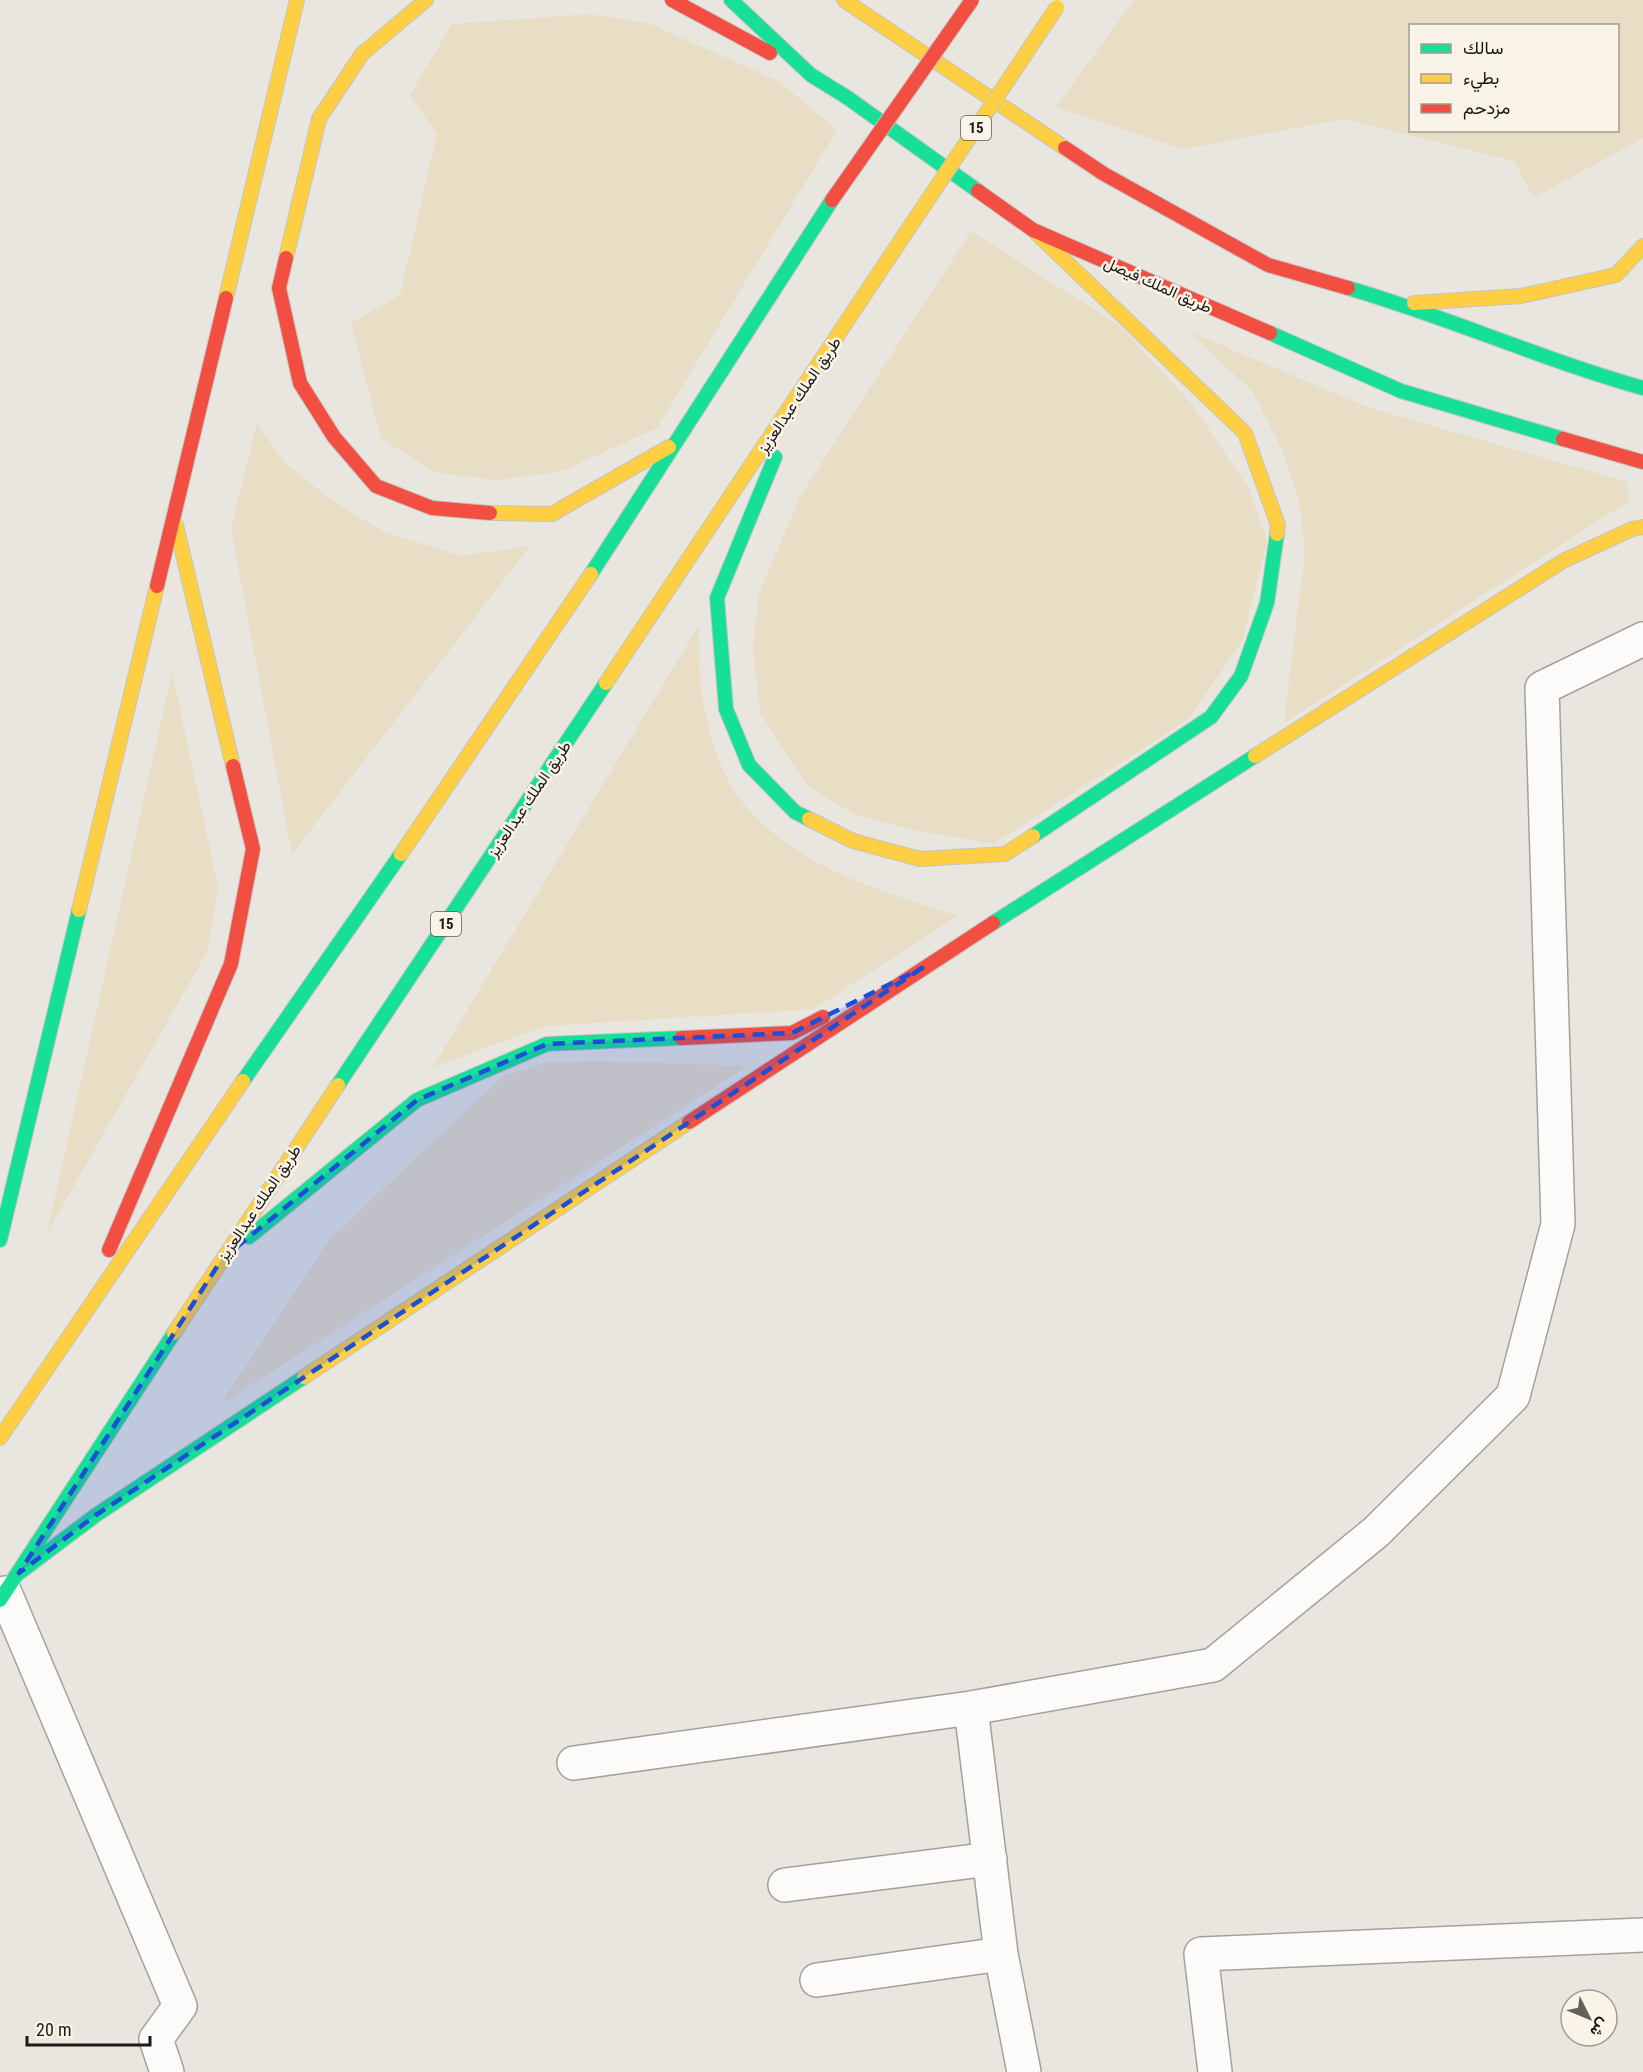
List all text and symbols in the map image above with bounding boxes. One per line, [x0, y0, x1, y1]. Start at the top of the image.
legend [1409, 24, 1619, 132]
text: سالك [1463, 37, 1503, 58]
text: بطيء [1463, 67, 1499, 93]
text: مزدحم [1463, 97, 1510, 120]
road number: 15 [961, 116, 991, 140]
street label: طريق الملك فيصل [1101, 253, 1215, 318]
street label: طريق الملك عبدالعزيز [752, 333, 846, 458]
street label: طريق الملك عبدالعزيز [482, 737, 576, 862]
road number: 15 [431, 912, 461, 936]
street label: طريق الملك عبدالعزيز [212, 1141, 306, 1266]
north arrow [1559, 1988, 1619, 2048]
scale bar [27, 2009, 150, 2047]
text: ش [1586, 2014, 1613, 2041]
text: 20 m [36, 2019, 71, 2040]

